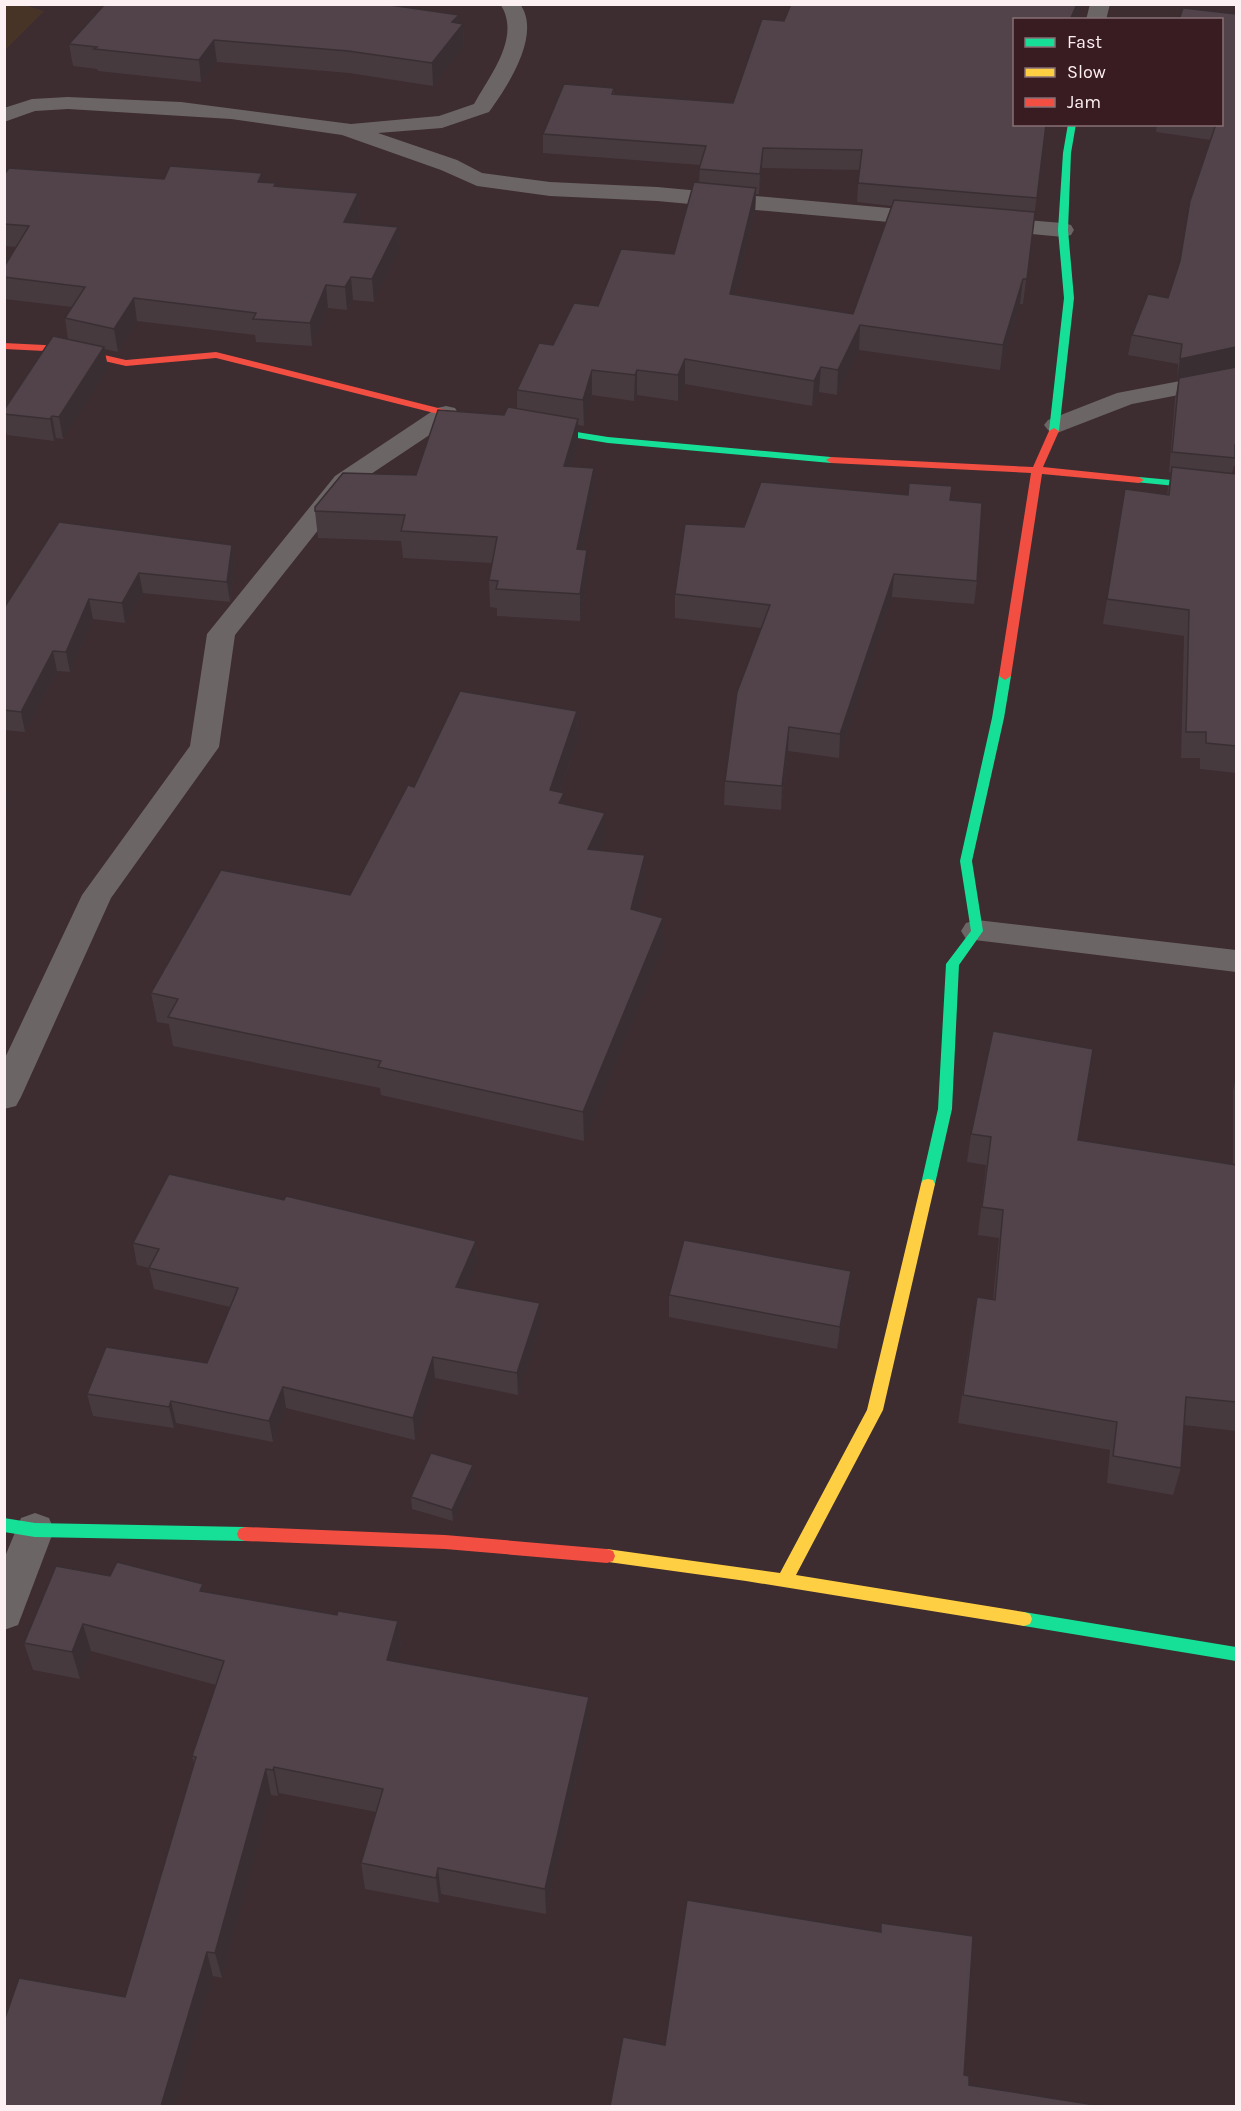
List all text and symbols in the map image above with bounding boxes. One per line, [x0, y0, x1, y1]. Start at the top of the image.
legend [1013, 18, 1223, 126]
text: Fast [1067, 31, 1102, 53]
text: Slow [1067, 61, 1106, 83]
text: Jam [1067, 91, 1101, 113]

